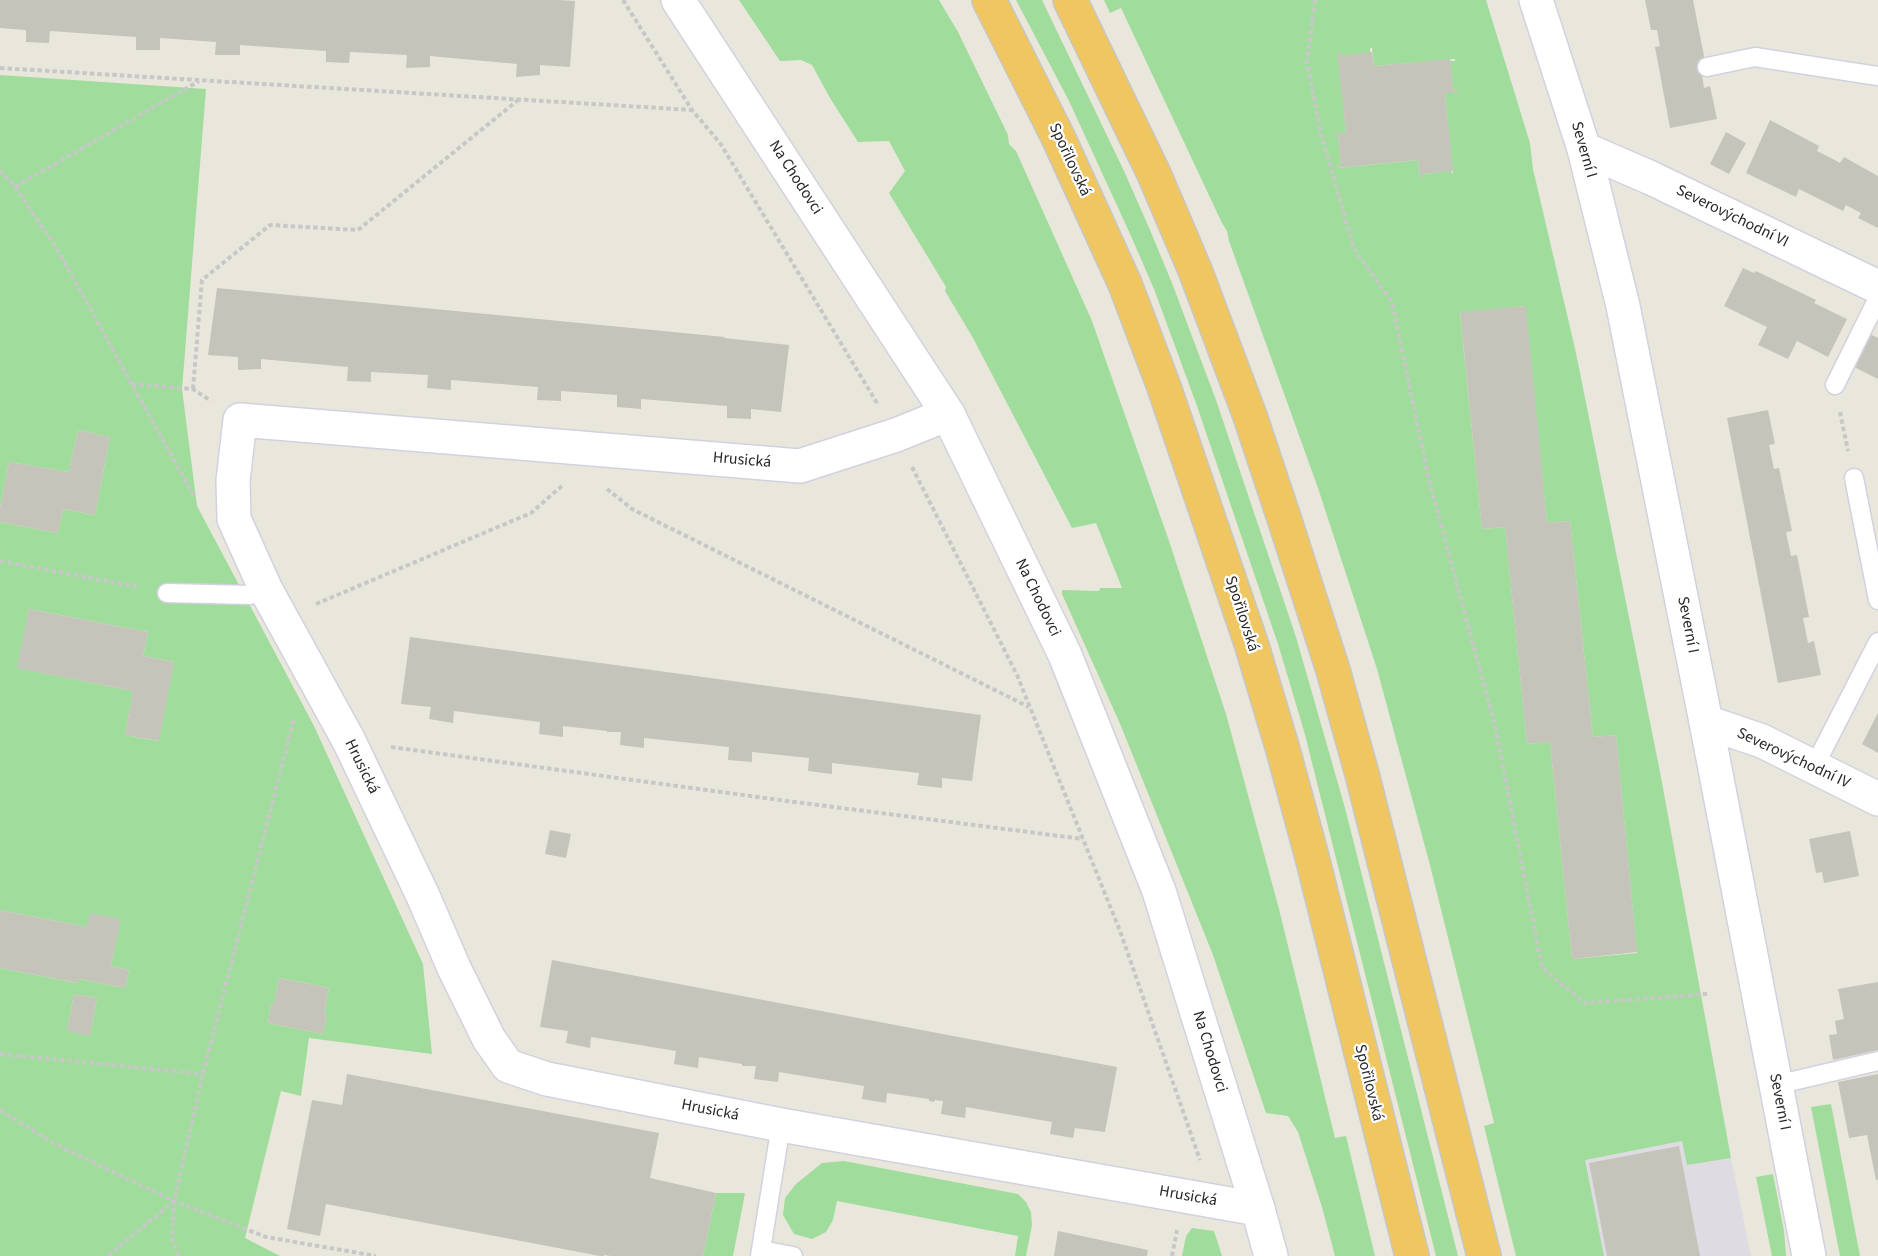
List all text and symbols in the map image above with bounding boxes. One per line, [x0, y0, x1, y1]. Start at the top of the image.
street label: Spořilovská [1044, 120, 1094, 200]
street label: Severní I [1566, 120, 1600, 180]
street label: Na Chodovci [764, 137, 826, 219]
street label: Severovýchodní VI [1673, 181, 1791, 253]
street label: Hrusická [712, 449, 772, 473]
street label: Na Chodovci [1010, 556, 1064, 640]
street label: Spořilovská [1220, 574, 1262, 654]
street label: Severní I [1672, 595, 1702, 655]
street label: Severovýchodní IV [1733, 724, 1853, 794]
street label: Hrusická [340, 737, 382, 797]
street label: Na Chodovci [1188, 1009, 1230, 1095]
street label: Spořilovská [1349, 1043, 1387, 1123]
street label: Severní I [1764, 1072, 1794, 1132]
street label: Hrusická [679, 1096, 741, 1126]
street label: Hrusická [1158, 1182, 1218, 1212]

